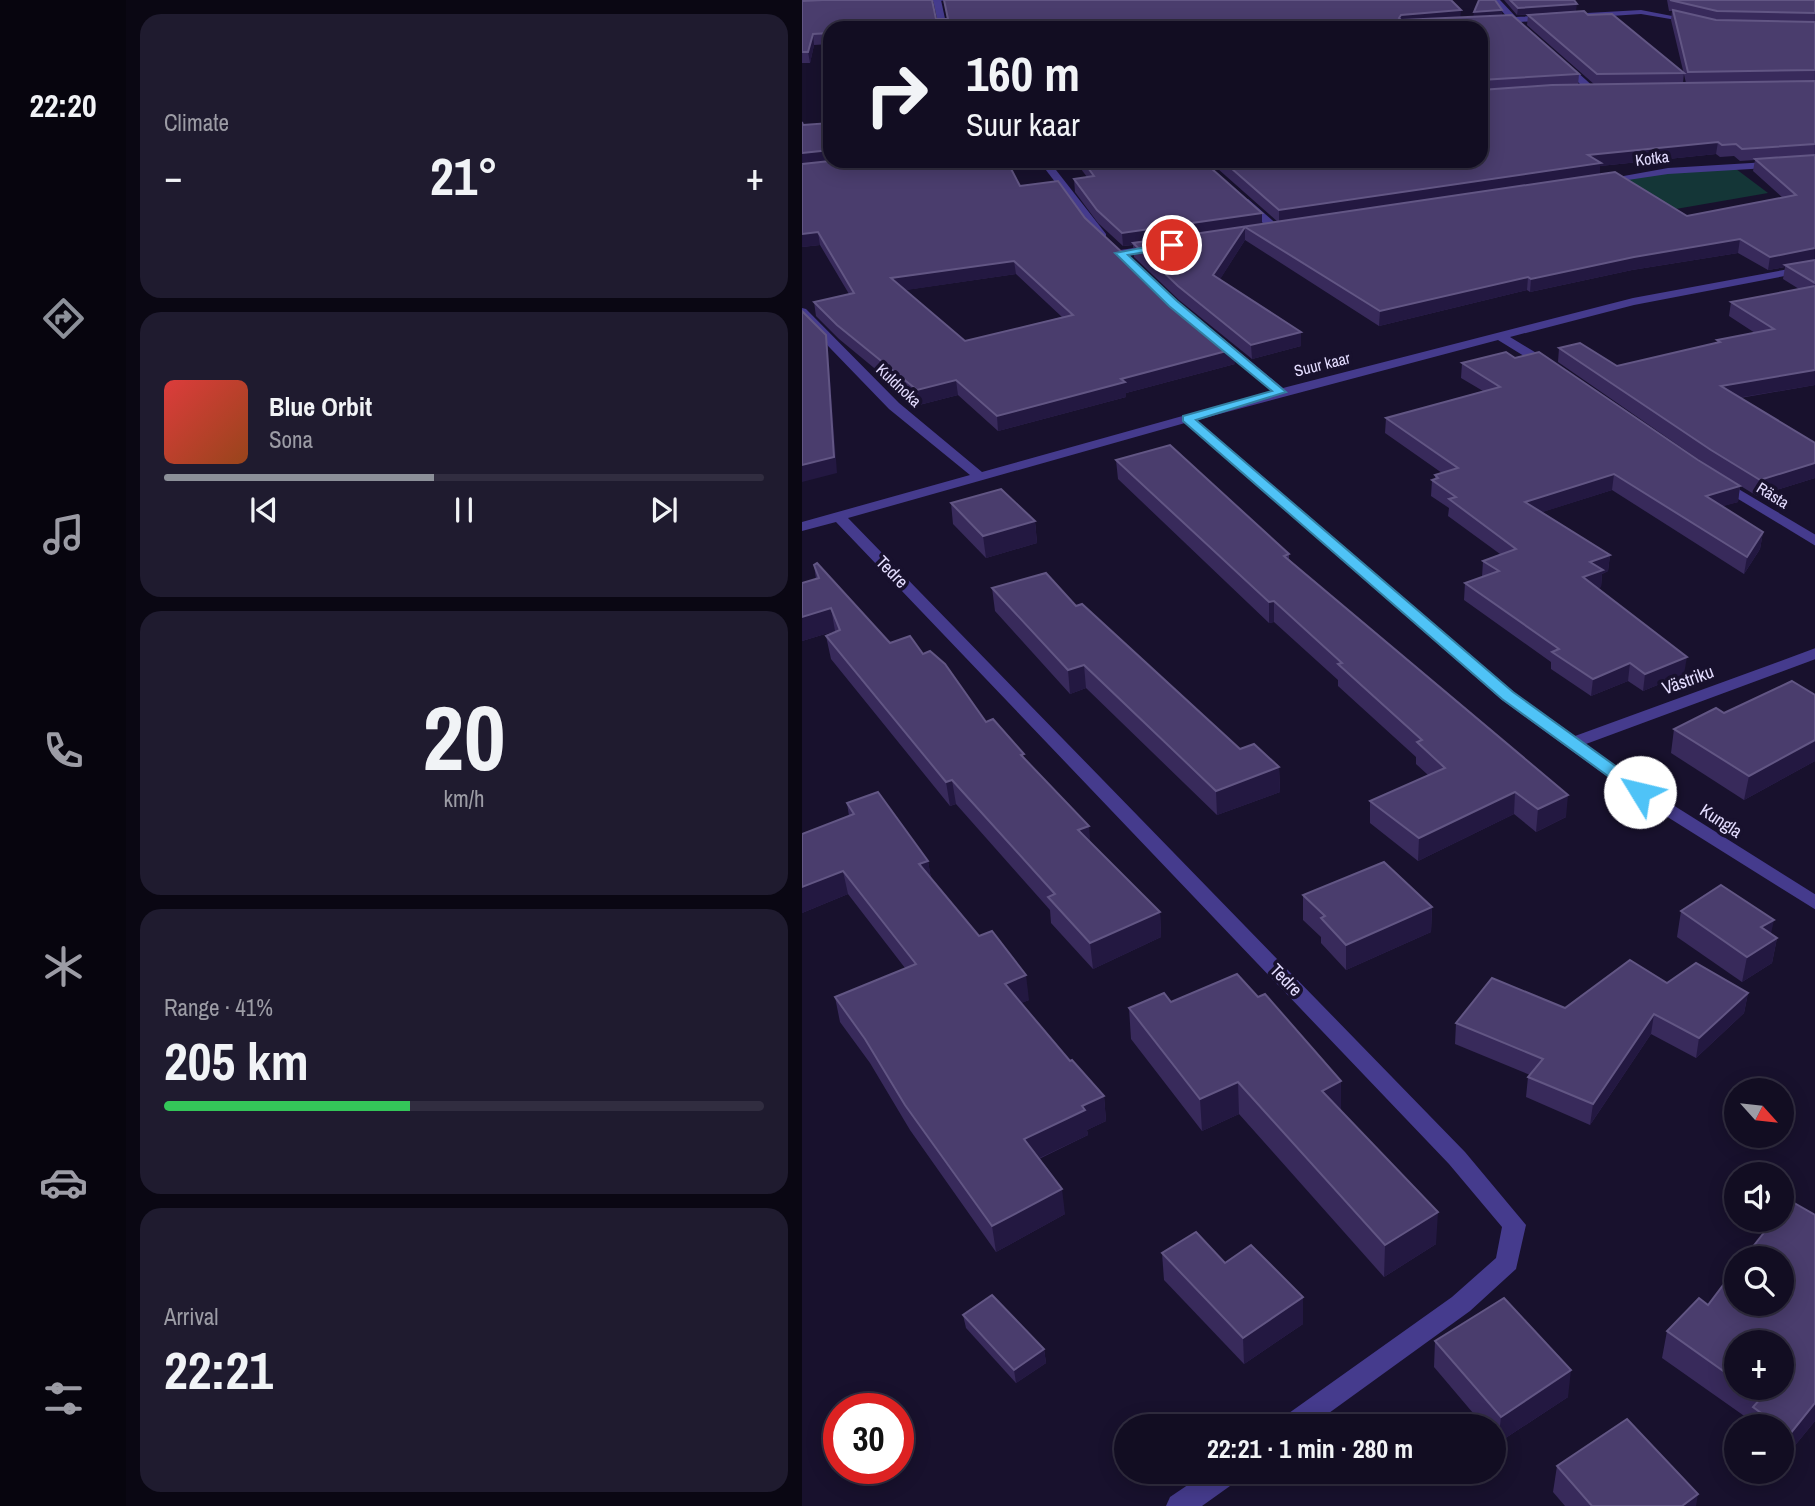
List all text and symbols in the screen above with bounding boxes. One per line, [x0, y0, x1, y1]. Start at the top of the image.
text: 160 m [966, 40, 1080, 106]
icon: right [851, 49, 942, 140]
text: 22:20 [29, 84, 97, 127]
text: Suur kaar [966, 103, 1080, 146]
text: Climate [164, 107, 229, 138]
text: 21° [430, 141, 498, 211]
street label: Kotka [1634, 145, 1671, 171]
text: − [164, 151, 182, 202]
text: + [746, 151, 764, 202]
pin [1142, 215, 1202, 275]
icon: arrive [1153, 226, 1191, 264]
icon: directions [39, 294, 88, 343]
street label: Suur kaar [1292, 346, 1353, 382]
street label: Kuldnoka [871, 358, 927, 412]
text: Blue Orbit [269, 389, 372, 424]
text: Sona [269, 424, 313, 455]
street label: Rästa [1753, 477, 1794, 514]
icon: previous [245, 491, 283, 529]
icon: pause [445, 491, 483, 529]
icon: next [645, 491, 683, 529]
icon: music [39, 510, 88, 559]
street label: Tedre [871, 550, 914, 594]
street label: Västriku [1659, 659, 1717, 700]
text: 20 [423, 676, 506, 798]
icon: phone [39, 726, 88, 775]
position arrow [1603, 755, 1677, 829]
text: km/h [444, 783, 484, 814]
street label: Kungla [1695, 798, 1747, 844]
icon: climate [39, 942, 88, 991]
street label: Tedre [1265, 958, 1308, 1002]
text: Range · 41% [164, 992, 273, 1023]
text: 205 km [164, 1026, 309, 1096]
north arrow [1724, 1078, 1794, 1148]
map controls [1724, 1078, 1794, 1484]
icon: car [39, 1158, 88, 1207]
button: sound [1724, 1162, 1794, 1232]
button: search [1724, 1246, 1794, 1316]
text: Arrival [164, 1301, 219, 1332]
button: + [1724, 1330, 1794, 1400]
text: 22:21 [164, 1335, 273, 1405]
icon: filters [39, 1374, 88, 1423]
speed limit sign: 30 [823, 1393, 914, 1484]
button: − [1724, 1414, 1794, 1484]
text: 22:21 · 1 min · 280 m [1207, 1431, 1413, 1466]

